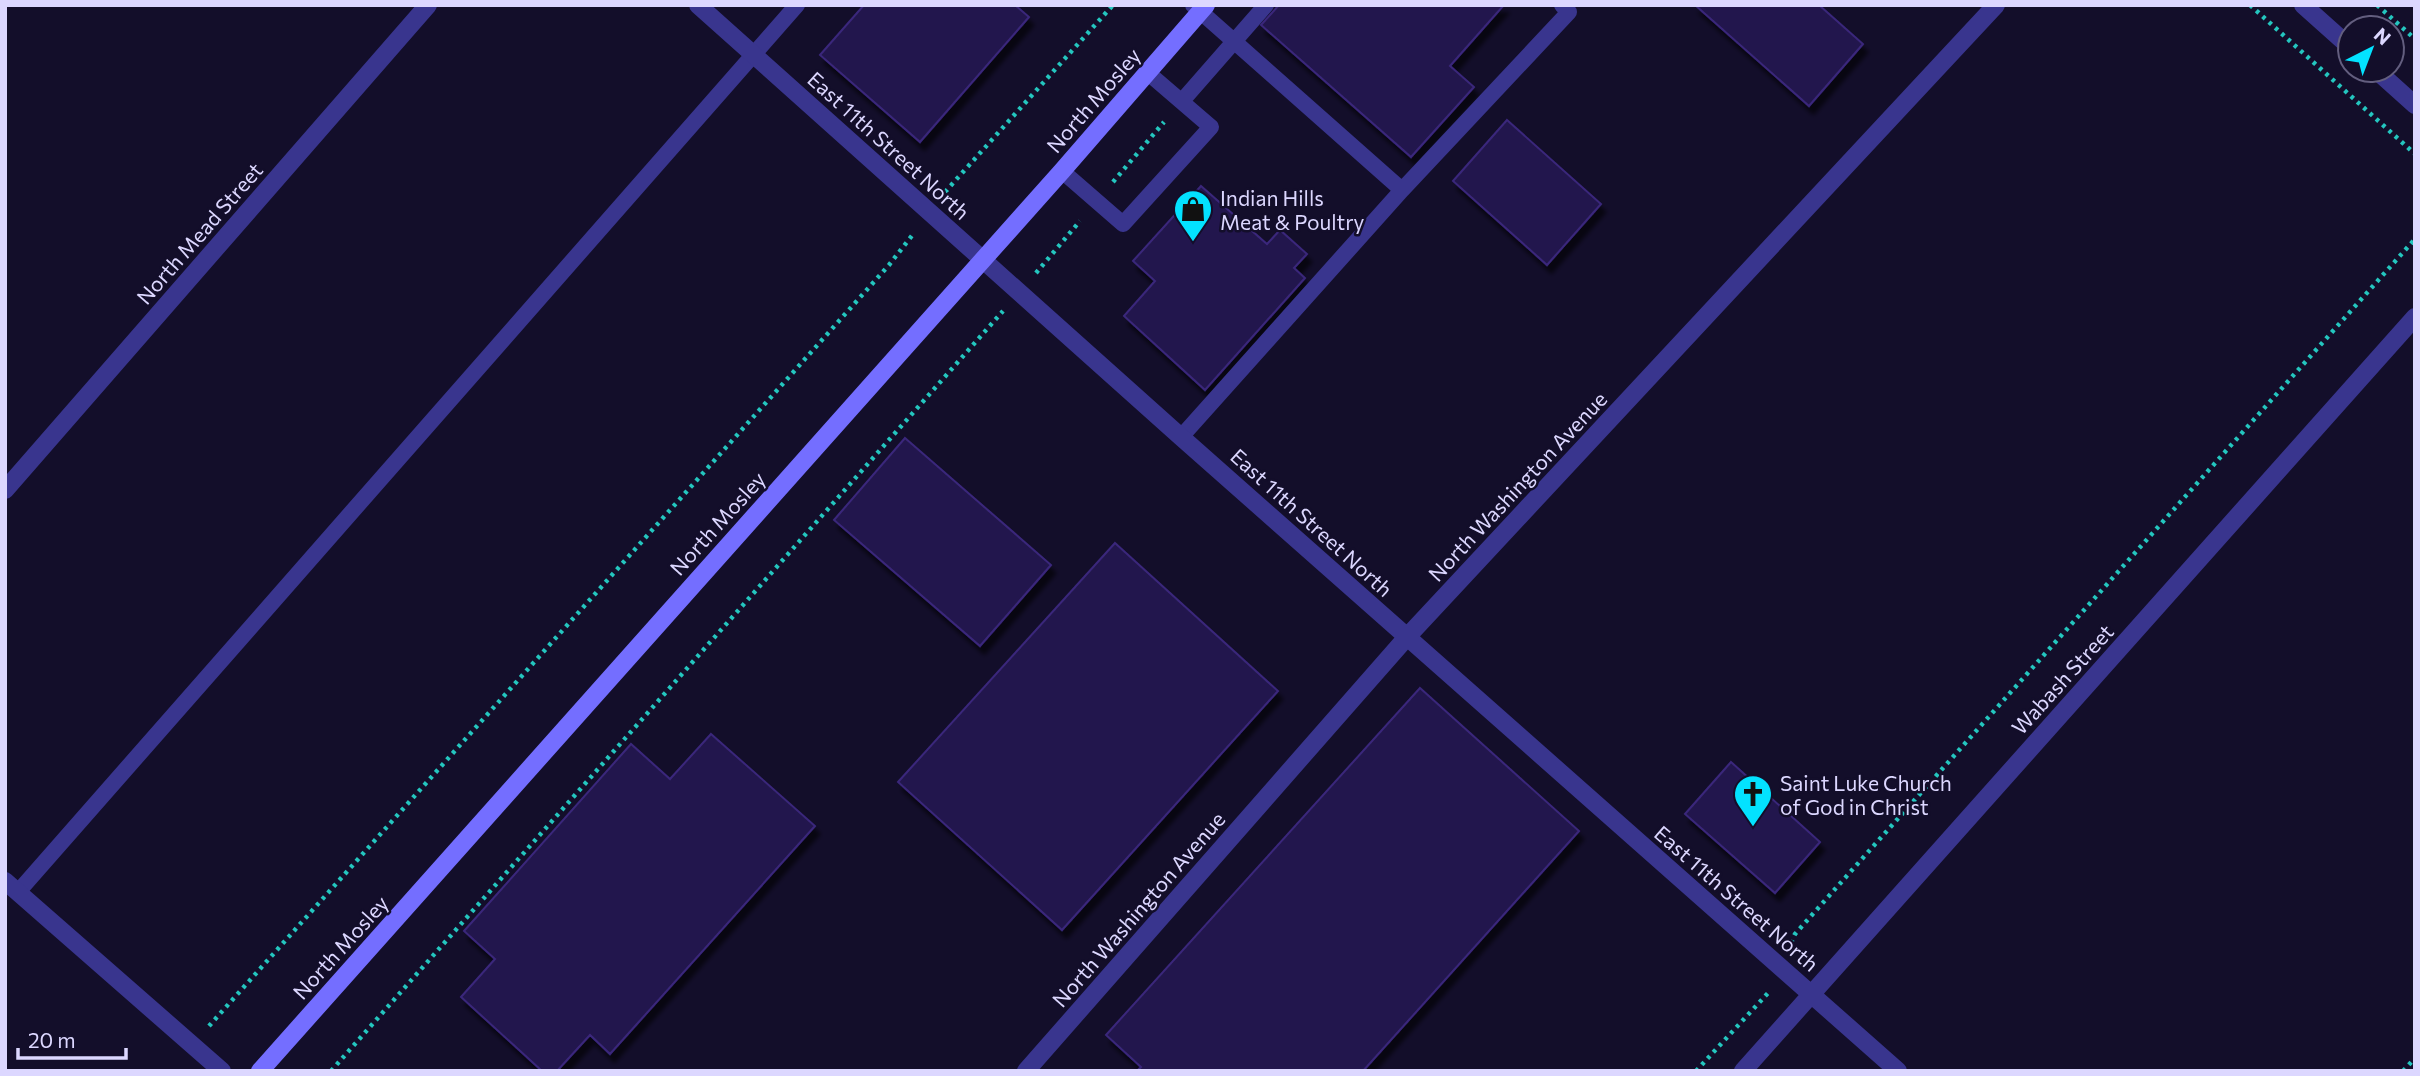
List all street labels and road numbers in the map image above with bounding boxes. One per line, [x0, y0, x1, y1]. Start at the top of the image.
street label: North Mosley [1041, 42, 1145, 157]
street label: East 11th Street North [803, 66, 975, 224]
street label: North Mead Street [131, 157, 267, 309]
street label: North Washington Avenue [1423, 386, 1611, 586]
street label: East 11th Street North [1226, 443, 1398, 601]
street label: North Mosley [664, 466, 770, 580]
street label: Wabash Street [2006, 619, 2118, 739]
street label: North Washington Avenue [1046, 806, 1230, 1012]
street label: East 11th Street North [1650, 820, 1824, 976]
street label: North Mosley [287, 890, 393, 1004]

